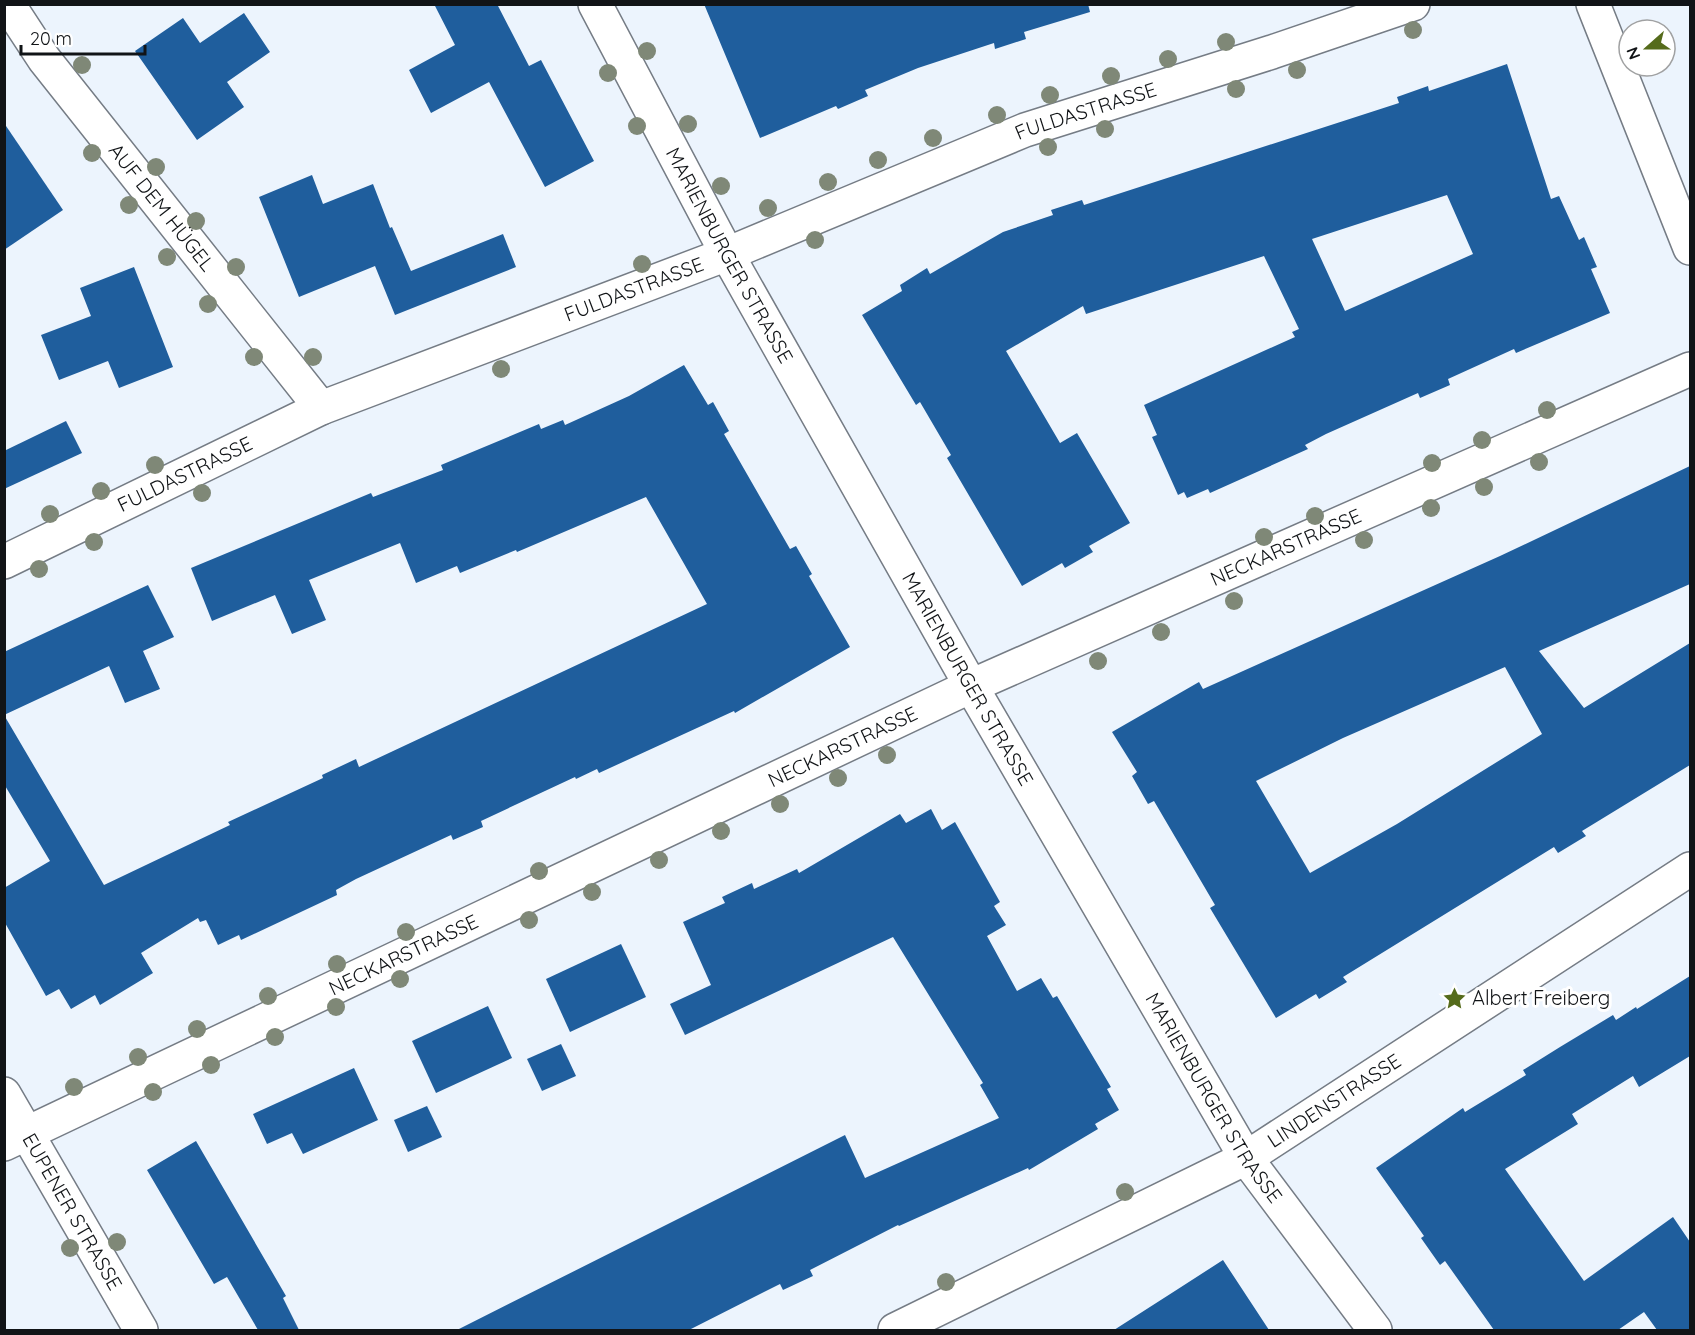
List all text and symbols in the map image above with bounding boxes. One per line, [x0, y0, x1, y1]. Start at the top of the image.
scale bar [21, 18, 146, 56]
north arrow [1617, 18, 1677, 78]
text: 20 m [30, 27, 72, 50]
text: N [1622, 44, 1644, 62]
street label: FULDASTRASSE [1011, 76, 1159, 145]
street label: AUF DEM HÜGEL [104, 138, 221, 276]
street label: MARIENBURGER STRASSE [661, 143, 799, 367]
street label: FULDASTRASSE [560, 251, 707, 327]
street label: FULDASTRASSE [113, 430, 256, 517]
street label: NECKARSTRASSE [1206, 503, 1365, 591]
street label: MARIENBURGER STRASSE [897, 567, 1039, 790]
street label: NECKARSTRASSE [764, 700, 921, 792]
street label: NECKARSTRASSE [324, 908, 482, 1000]
place icon: Albert Freiberg [1441, 985, 1467, 1011]
place label: Albert Freiberg [1472, 985, 1610, 1010]
street label: MARIENBURGER STRASSE [1140, 988, 1288, 1208]
street label: LINDENSTRASSE [1262, 1048, 1405, 1153]
street label: EUPENER STRASSE [17, 1128, 128, 1294]

